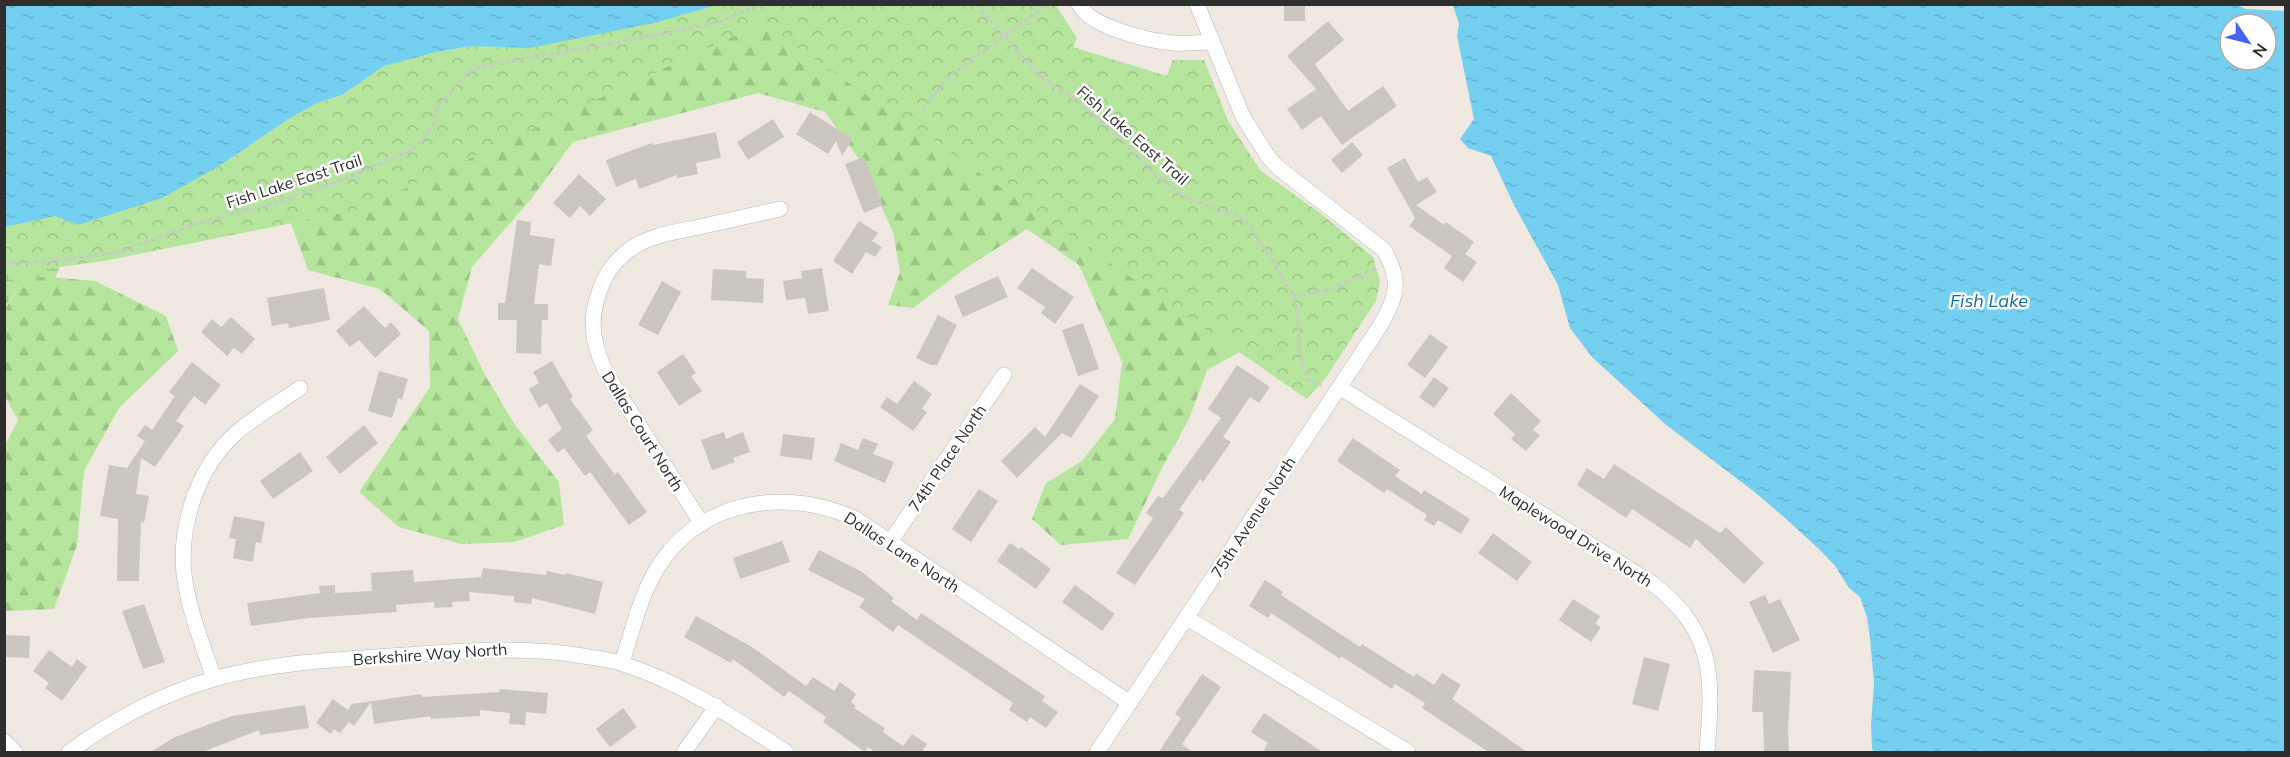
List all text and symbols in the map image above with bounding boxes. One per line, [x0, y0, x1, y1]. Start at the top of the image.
north arrow [2218, 12, 2278, 72]
text: N [2249, 40, 2272, 61]
street label: Fish Lake East Trail [1073, 81, 1193, 189]
street label: Fish Lake East Trail [224, 150, 364, 212]
water label: Fish Lake [1950, 289, 2028, 312]
street label: Dallas Court North [598, 367, 688, 495]
street label: 74th Place North [904, 401, 990, 515]
street label: 75th Avenue North [1206, 453, 1300, 581]
street label: Maplewood Drive North [1496, 481, 1656, 591]
street label: Dallas Lane North [840, 507, 964, 597]
street label: Berkshire Way North [352, 639, 508, 669]

